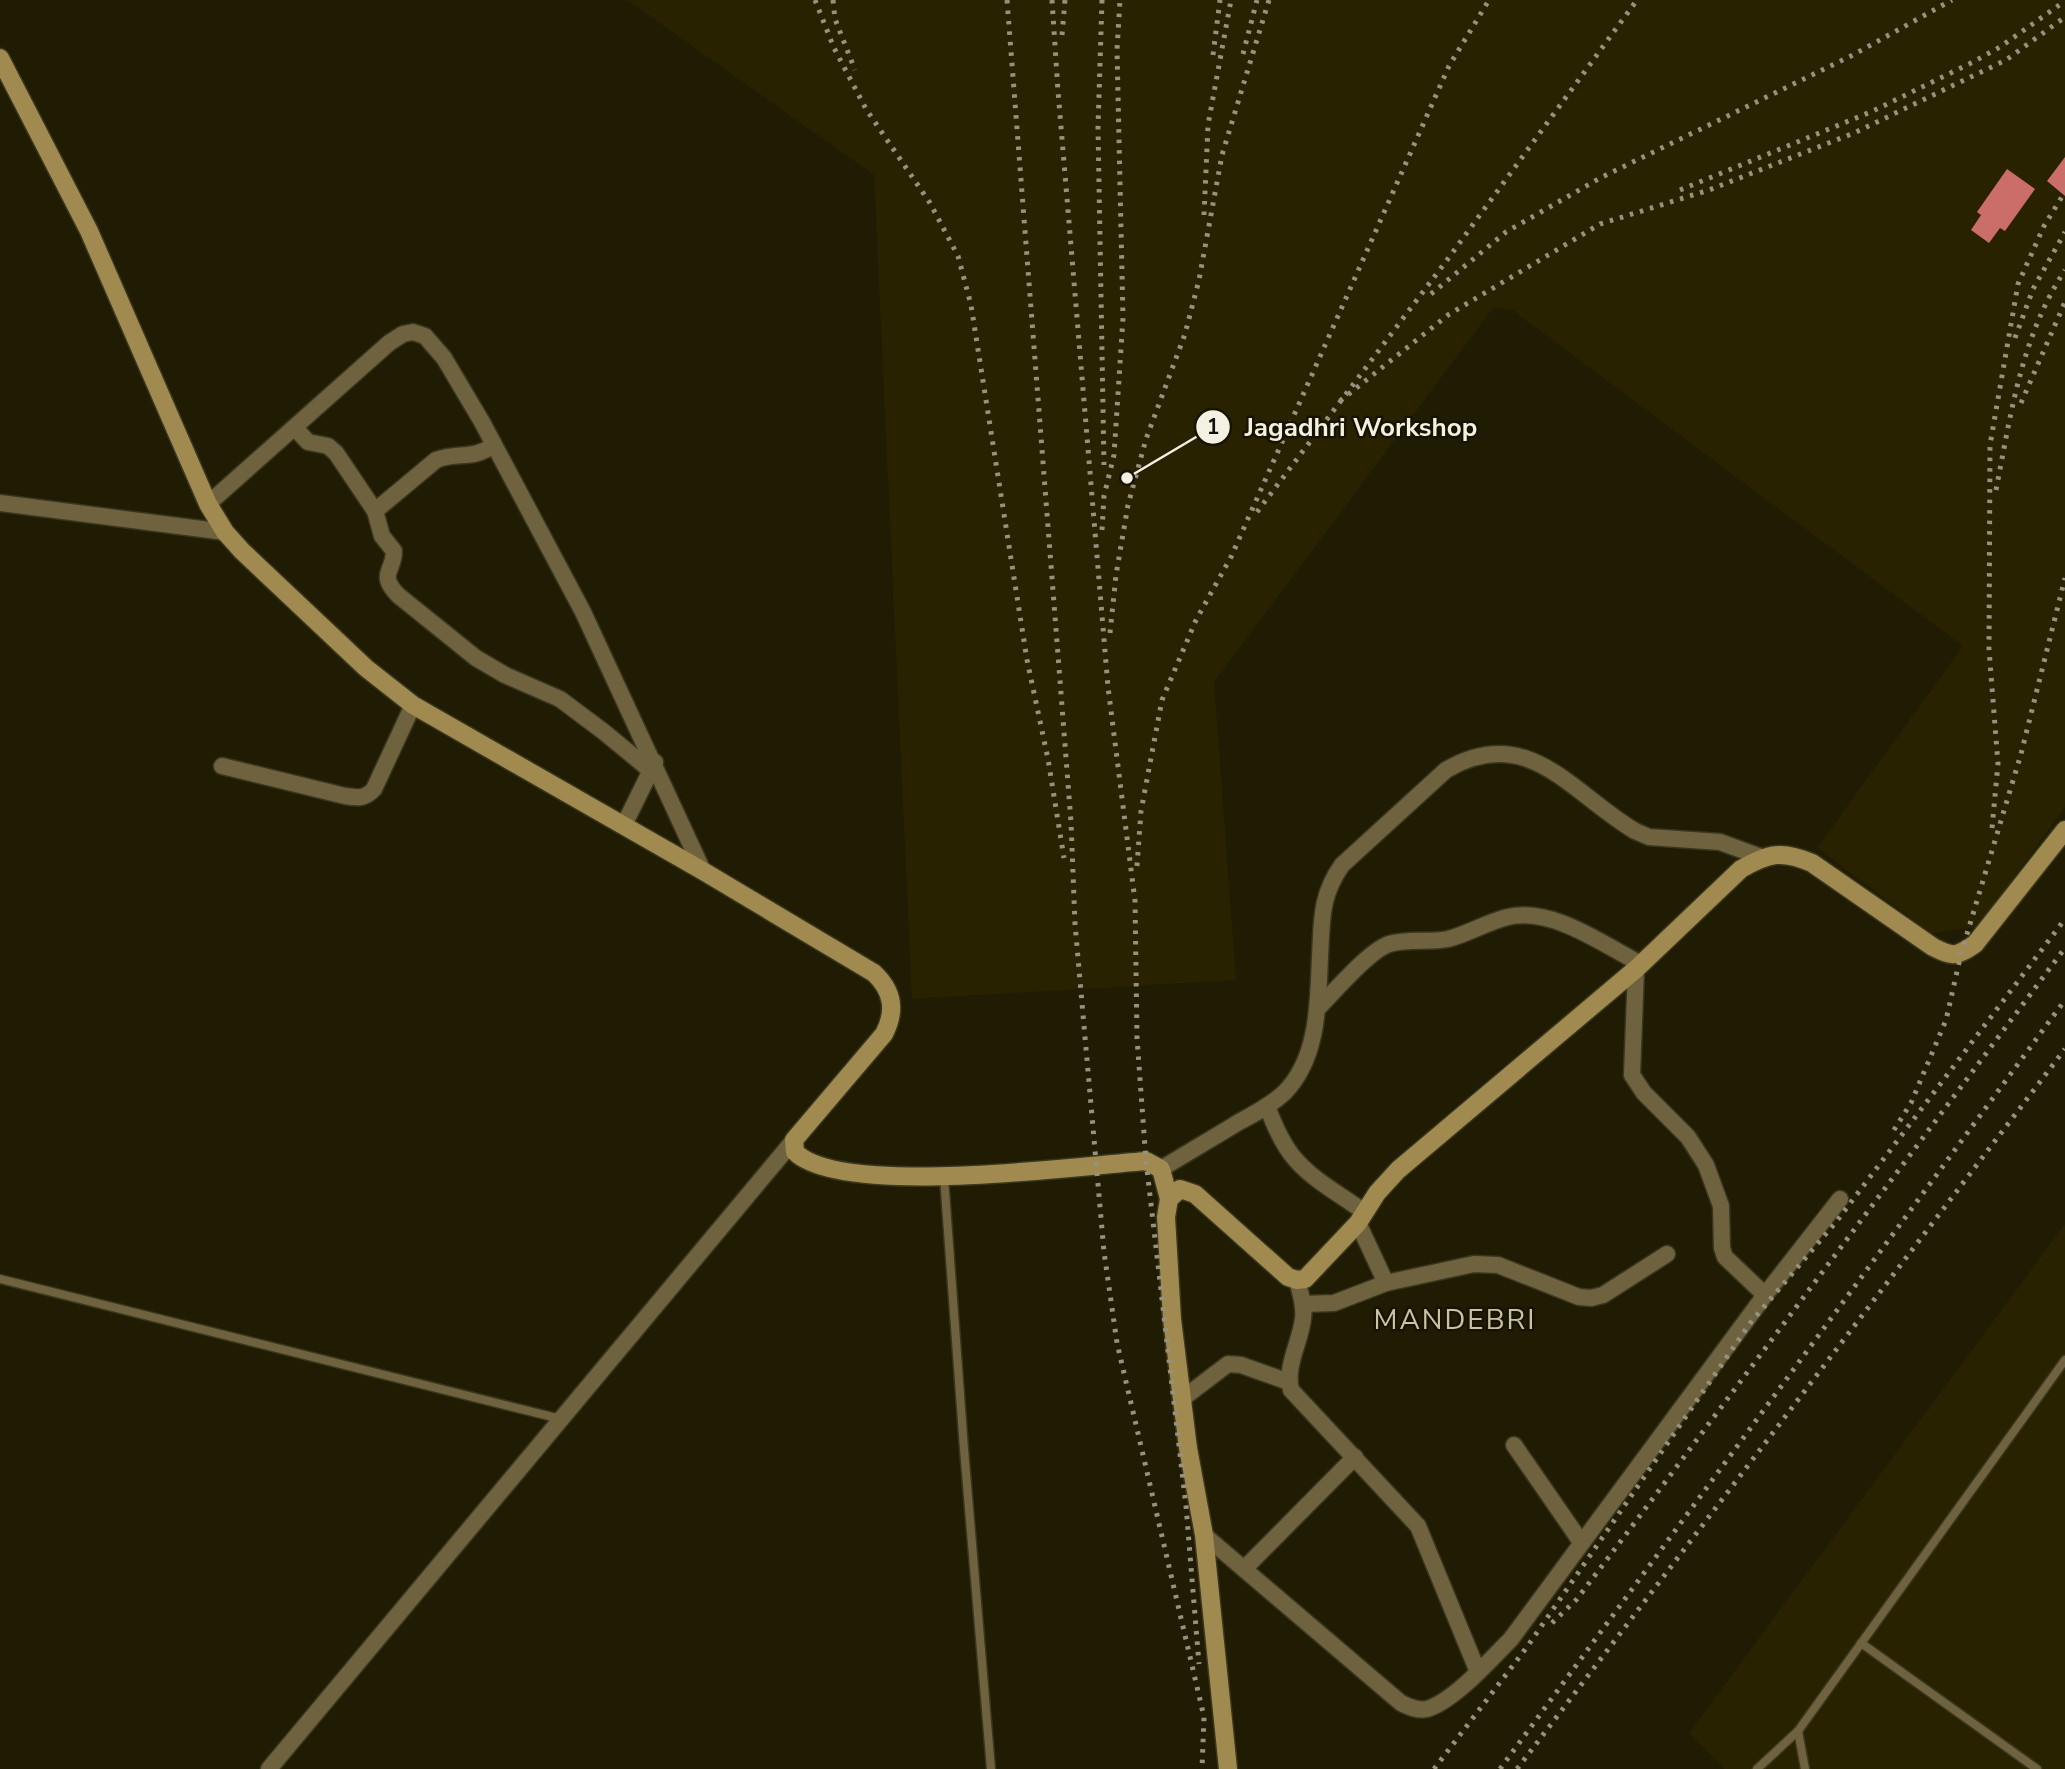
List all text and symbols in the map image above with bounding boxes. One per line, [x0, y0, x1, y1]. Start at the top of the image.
callout: Jagadhri Workshop [1195, 403, 1491, 450]
text: Jagadhri Workshop [1244, 410, 1477, 445]
text: 1 [1207, 413, 1219, 441]
district label: MANDEBRI [1373, 1301, 1537, 1339]

